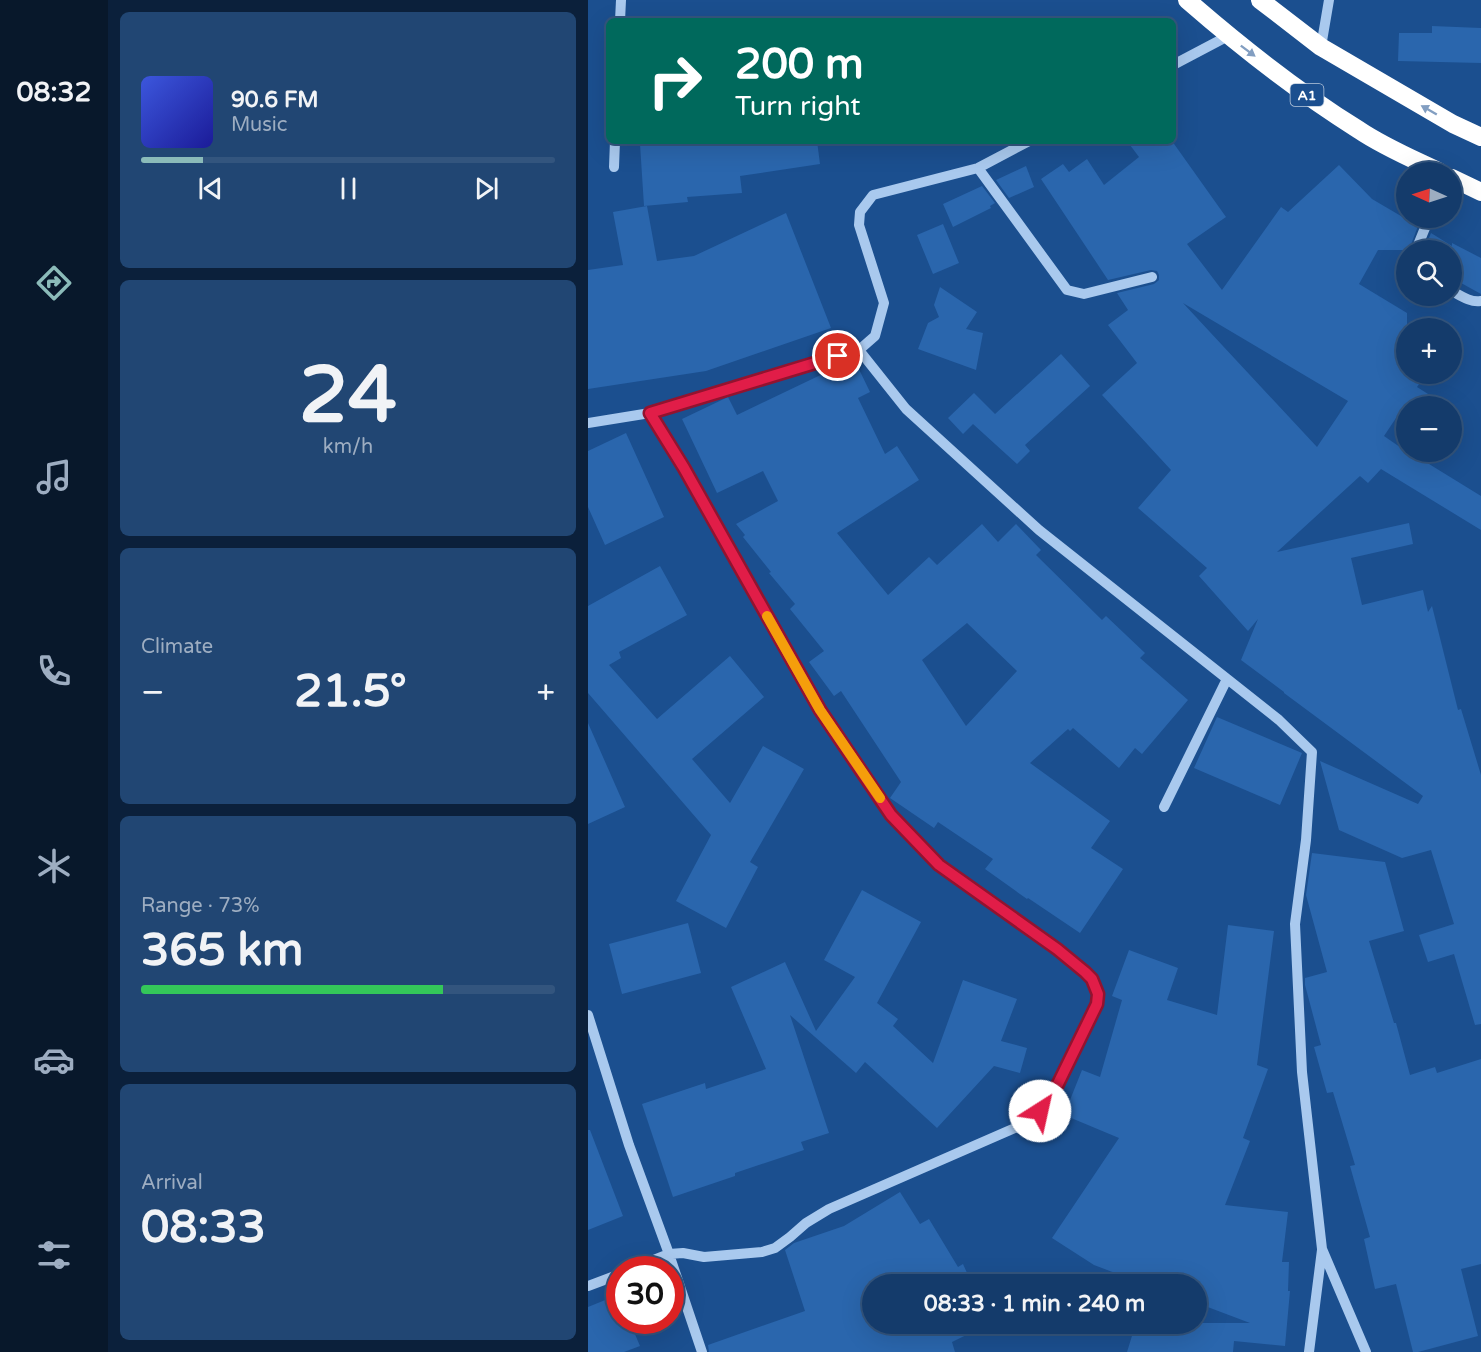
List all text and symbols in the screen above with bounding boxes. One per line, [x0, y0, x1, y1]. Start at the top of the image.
text: 200 m [735, 39, 864, 90]
icon: right [636, 42, 714, 120]
one-way arrow [1240, 45, 1256, 57]
text: 08:32 [17, 76, 91, 109]
road number: A1 [1290, 84, 1324, 106]
text: 90.6 FM [231, 87, 319, 113]
text: Turn right [735, 90, 861, 123]
one-way arrow [1420, 105, 1437, 115]
text: Music [231, 113, 287, 137]
north arrow [1396, 162, 1462, 228]
map controls [1396, 162, 1462, 462]
icon: previous [194, 172, 227, 205]
icon: pause [332, 172, 365, 205]
icon: next [470, 172, 503, 205]
button: search [1396, 240, 1462, 306]
icon: directions [33, 262, 75, 304]
button: + [1396, 318, 1462, 384]
pin [812, 330, 863, 381]
icon: arrive [821, 339, 854, 372]
text: 24 [299, 349, 397, 443]
button: − [1396, 396, 1462, 462]
text: km/h [323, 435, 373, 459]
icon: music [33, 456, 75, 498]
text: Climate [141, 635, 213, 659]
icon: phone [33, 650, 75, 692]
text: 21.5° [294, 665, 407, 719]
text: − [141, 673, 165, 712]
text: + [536, 673, 555, 712]
icon: climate [33, 845, 75, 887]
text: Range · 73% [141, 894, 260, 918]
text: 365 km [141, 924, 303, 978]
icon: car [33, 1039, 75, 1081]
position arrow [1008, 1079, 1072, 1143]
text: Arrival [141, 1171, 203, 1195]
text: 08:33 [141, 1201, 266, 1255]
icon: filters [33, 1234, 75, 1276]
speed limit sign: 30 [606, 1256, 684, 1334]
text: 08:33 · 1 min · 240 m [924, 1291, 1145, 1317]

